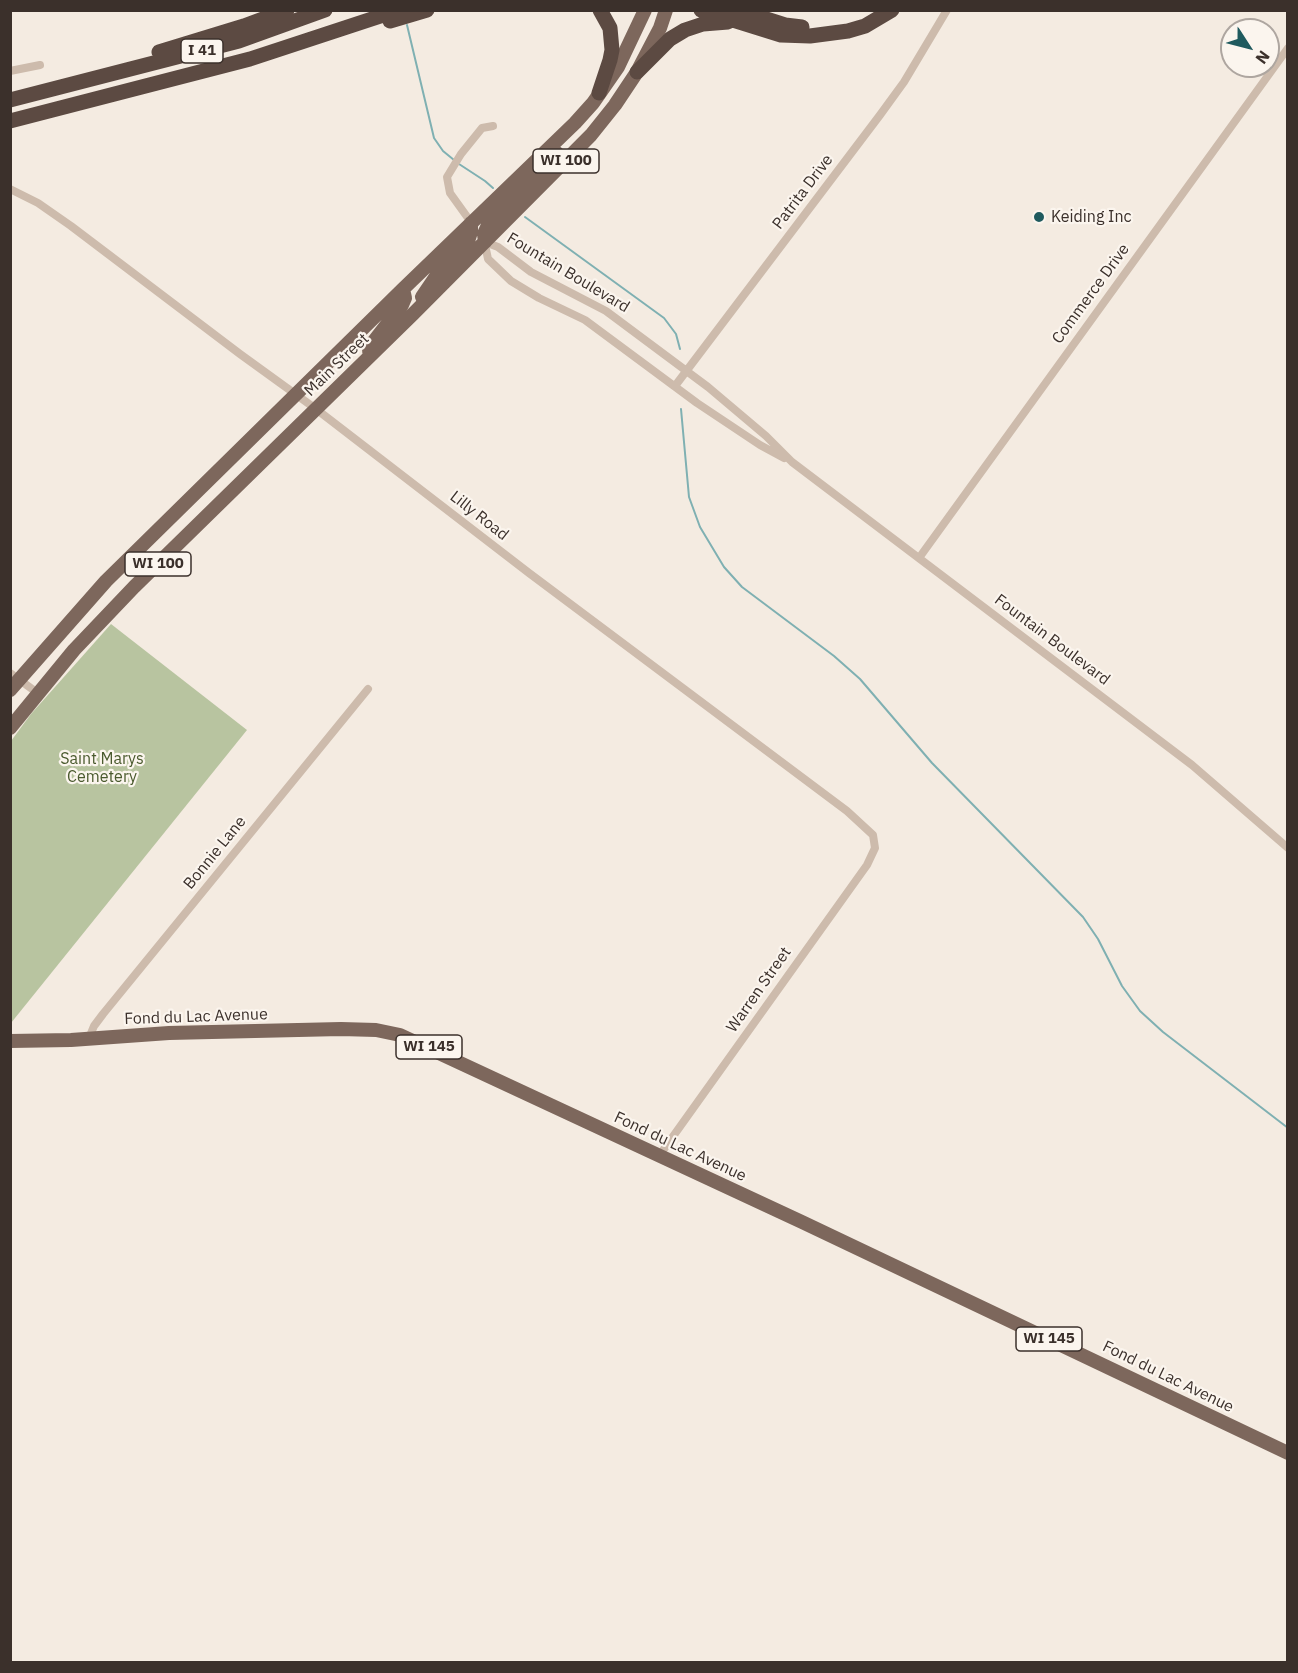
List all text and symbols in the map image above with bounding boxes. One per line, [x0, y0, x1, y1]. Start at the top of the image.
north arrow [1220, 18, 1280, 78]
road number: I 41 [181, 39, 223, 63]
text: N [1251, 47, 1274, 68]
road number: WI 100 [533, 149, 599, 173]
street label: Patrita Drive [769, 151, 837, 233]
place label: Keiding Inc [1051, 207, 1132, 227]
marker: Keiding Inc [1032, 210, 1046, 224]
street label: Fountain Boulevard [503, 229, 633, 317]
street label: Commerce Drive [1048, 240, 1134, 348]
street label: Main Street [301, 330, 373, 400]
street label: Lilly Road [446, 487, 512, 545]
road number: WI 100 [125, 552, 191, 576]
street label: Fountain Boulevard [991, 590, 1113, 690]
park label: Saint Marys Cemetery [60, 749, 144, 787]
street label: Bonnie Lane [180, 813, 250, 893]
street label: Warren Street [723, 944, 795, 1036]
street label: Fond du Lac Avenue [124, 1005, 268, 1029]
road number: WI 145 [396, 1035, 462, 1059]
street label: Fond du Lac Avenue [611, 1108, 749, 1186]
road number: WI 145 [1016, 1327, 1082, 1351]
street label: Fond du Lac Avenue [1099, 1337, 1237, 1417]

